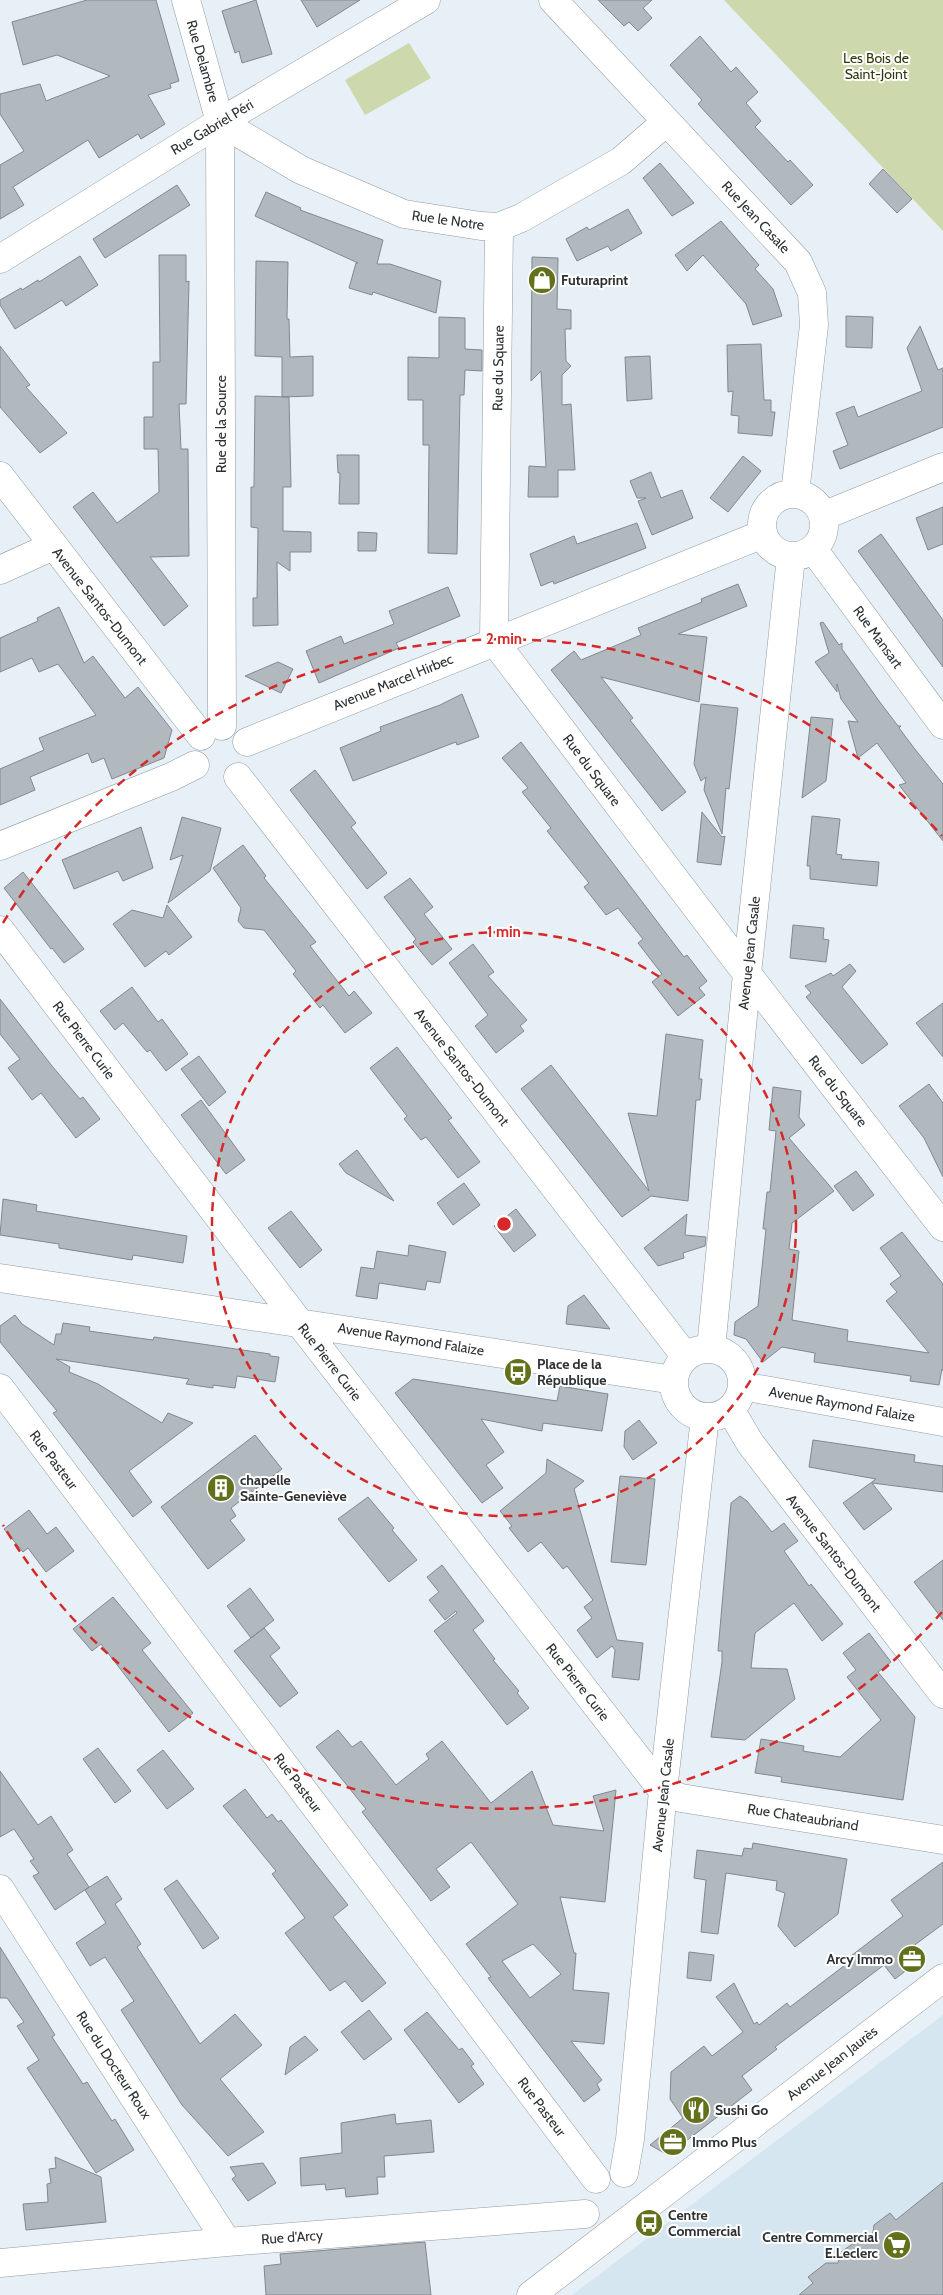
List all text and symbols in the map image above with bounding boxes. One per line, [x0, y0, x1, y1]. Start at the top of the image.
street label: Rue Delambre [183, 18, 223, 104]
park label: Les Bois de Saint-Joint [843, 49, 909, 83]
street label: Rue Gabriel Péri [167, 95, 257, 159]
street label: Rue Jean Casale [718, 177, 794, 257]
street label: Rue le Notre [411, 206, 485, 234]
shop icon: Futuraprint [527, 265, 557, 295]
place label: Futuraprint [561, 271, 628, 289]
street label: Rue du Square [488, 325, 508, 411]
street label: Rue de la Source [212, 375, 230, 473]
street label: Avenue Santos-Dumont [49, 544, 152, 669]
street label: Rue Mansart [849, 602, 907, 672]
text: 2 min [486, 630, 522, 648]
street label: Avenue Marcel Hirbec [330, 650, 456, 714]
street label: Rue du Square [559, 730, 625, 810]
street label: Avenue Jean Casale [734, 895, 764, 1011]
text: 1 min [487, 923, 521, 941]
street label: Rue Pierre Curie [49, 997, 119, 1083]
street label: Avenue Santos-Dumont [411, 1005, 514, 1130]
street label: Rue du Square [805, 1052, 871, 1130]
centre of rings [495, 1215, 513, 1233]
street label: Avenue Raymond Falaize [337, 1319, 485, 1359]
street label: Rue Pierre Curie [294, 1320, 366, 1404]
place label: Place de la République [537, 1355, 606, 1389]
bus stop icon: Place de la République [503, 1357, 533, 1387]
street label: Avenue Raymond Falaize [768, 1382, 916, 1426]
street label: Rue Pasteur [26, 1427, 83, 1494]
place label: chapelle Sainte-Geneviève [240, 1471, 347, 1505]
building icon: chapelle Sainte-Geneviève [206, 1473, 236, 1503]
street label: Avenue Santos-Dumont [783, 1491, 886, 1616]
street label: Rue Pierre Curie [542, 1640, 614, 1724]
street label: Avenue Jean Casale [648, 1737, 678, 1853]
street label: Rue Pasteur [270, 1750, 327, 1817]
street label: Rue Chateaubriand [746, 1799, 860, 1835]
office icon: Arcy Immo [897, 1944, 927, 1974]
place label: Arcy Immo [827, 1950, 893, 1968]
street label: Rue du Docteur Roux [72, 2008, 156, 2123]
street label: Avenue Jean Jaurès [783, 2022, 881, 2104]
street label: Rue Pasteur [514, 2074, 571, 2141]
restaurant icon: Sushi Go [681, 2095, 711, 2125]
place label: Sushi Go [715, 2101, 768, 2119]
office icon: Immo Plus [658, 2127, 688, 2157]
place label: Immo Plus [692, 2133, 757, 2151]
place label: Centre Commercial [668, 2206, 741, 2240]
bus stop icon: Centre Commercial [634, 2208, 664, 2238]
street label: Rue d'Arcy [261, 2226, 323, 2248]
place label: Centre Commercial E.Leclerc [762, 2228, 879, 2262]
supermarket icon: Centre Commercial E.Leclerc [882, 2230, 912, 2260]

